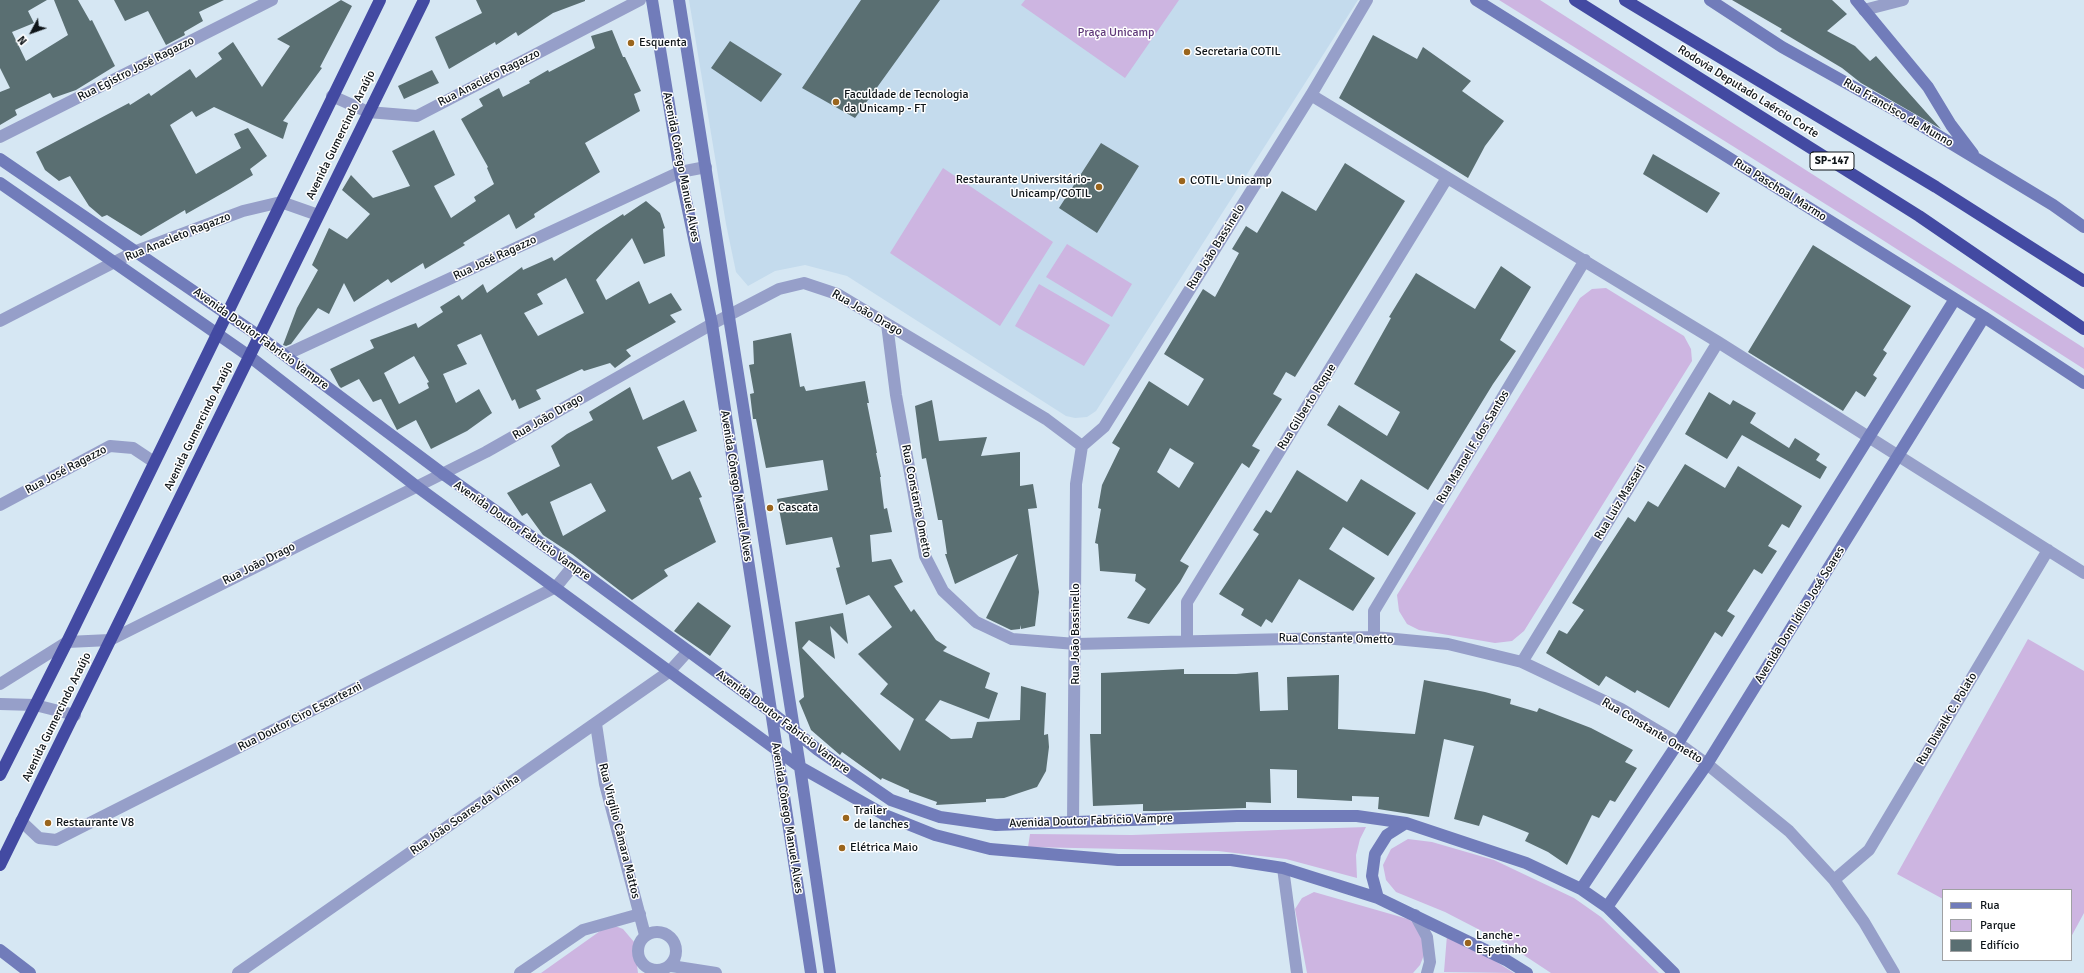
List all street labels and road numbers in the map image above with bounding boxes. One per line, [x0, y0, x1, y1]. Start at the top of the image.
street label: Rua Egistro José Ragazzo [75, 33, 197, 105]
street label: Rodovia Deputado Laércio Corte [1675, 43, 1821, 141]
street label: Rua Anacleto Ragazzo [436, 46, 542, 110]
street label: Avenida Gumercindo Araújo [303, 68, 379, 202]
street label: Rua Francisco de Munno [1840, 76, 1956, 150]
street label: Avenida Cônego Manuel Alves [659, 91, 703, 243]
road number: SP-147 [1810, 152, 1854, 170]
street label: Rua Paschoal Marmo [1731, 156, 1829, 224]
street label: Rua João Bassinelo [1184, 202, 1248, 292]
street label: Rua Anacleto Ragazzo [123, 209, 233, 265]
street label: Rua José Ragazzo [451, 232, 539, 284]
street label: Avenida Doutor Fabricio Vampre [190, 285, 332, 393]
street label: Rua João Drago [829, 287, 905, 339]
street label: Avenida Gumercindo Araújo [161, 359, 237, 493]
street label: Rua Gilberto Roque [1275, 361, 1339, 453]
street label: Rua Manoel F. dos Santos [1434, 388, 1512, 506]
street label: Rua João Drago [510, 391, 586, 443]
street label: Avenida Cônego Manuel Alves [717, 409, 755, 563]
street label: Rua José Ragazzo [23, 442, 109, 498]
street label: Rua Constante Ometto [898, 443, 934, 559]
street label: Rua Luiz Massari [1592, 461, 1648, 543]
street label: Avenida Doutor Fabricio Vampre [451, 478, 593, 584]
street label: Rua João Drago [220, 540, 298, 588]
street label: Avenida Dom Idílio José Soares [1752, 544, 1848, 686]
street label: Rua João Bassinello [1069, 583, 1083, 685]
street label: Rua Constante Ometto [1278, 631, 1394, 647]
street label: Avenida Gumercindo Araújo [19, 650, 95, 784]
street label: Avenida Doutor Fabricio Vampre [713, 667, 853, 777]
street label: Rua Diwalk C. Polato [1914, 670, 1980, 768]
street label: Rua Doutor Ciro Escartezni [235, 679, 365, 755]
street label: Rua Constante Ometto [1599, 695, 1705, 767]
street label: Avenida Cônego Manuel Alves [768, 741, 806, 895]
street label: Rua Virgilio Câmara Mattos [595, 762, 643, 900]
street label: Rua João Soares da Vinha [408, 772, 522, 858]
street label: Avenida Doutor Fabricio Vampre [1009, 811, 1173, 831]

